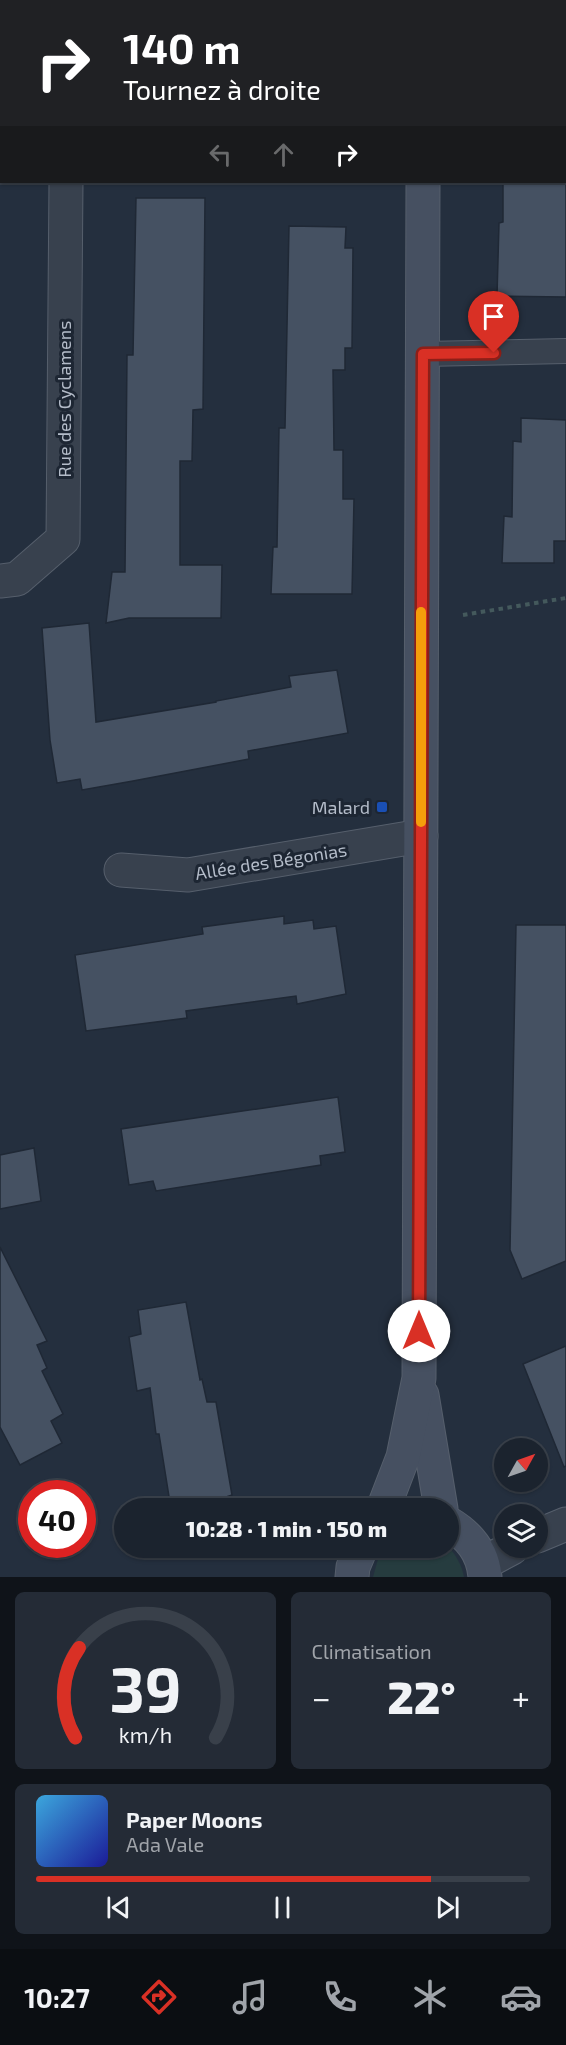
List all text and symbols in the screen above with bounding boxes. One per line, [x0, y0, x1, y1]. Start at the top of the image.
text: 140 m [123, 22, 240, 72]
icon: right [24, 24, 102, 102]
text: Tournez à droite [123, 73, 321, 105]
icon: left [204, 138, 237, 171]
icon: ahead [267, 138, 300, 171]
icon: right [330, 138, 363, 171]
pin [468, 291, 519, 353]
icon: arrive [477, 300, 510, 333]
street label: Rue des Cyclamens [53, 321, 75, 477]
place label: Malard [312, 796, 370, 818]
marker: Malard [375, 800, 389, 814]
street label: Allée des Bégonias [194, 838, 348, 884]
position arrow [387, 1299, 451, 1363]
north arrow [494, 1438, 548, 1492]
map controls [494, 1438, 548, 1558]
speed limit sign: 40 [18, 1480, 96, 1558]
button: layers [494, 1504, 548, 1558]
text: 10:28 · 1 min · 150 m [186, 1515, 387, 1541]
text: Climatisation [312, 1639, 432, 1663]
text: 39 [109, 1650, 181, 1725]
text: 22° [387, 1669, 455, 1723]
text: − [312, 1677, 331, 1717]
text: + [512, 1677, 530, 1717]
text: km/h [119, 1722, 172, 1747]
text: Paper Moons [126, 1806, 262, 1832]
text: Ada Vale [126, 1832, 204, 1856]
icon: previous [102, 1891, 135, 1924]
icon: pause [266, 1891, 299, 1924]
icon: next [431, 1891, 464, 1924]
icon: directions [138, 1976, 180, 2018]
icon: music [229, 1976, 271, 2018]
icon: phone [319, 1976, 361, 2018]
icon: climate [409, 1976, 451, 2018]
icon: car [500, 1976, 542, 2018]
text: 10:27 [24, 1981, 90, 2013]

